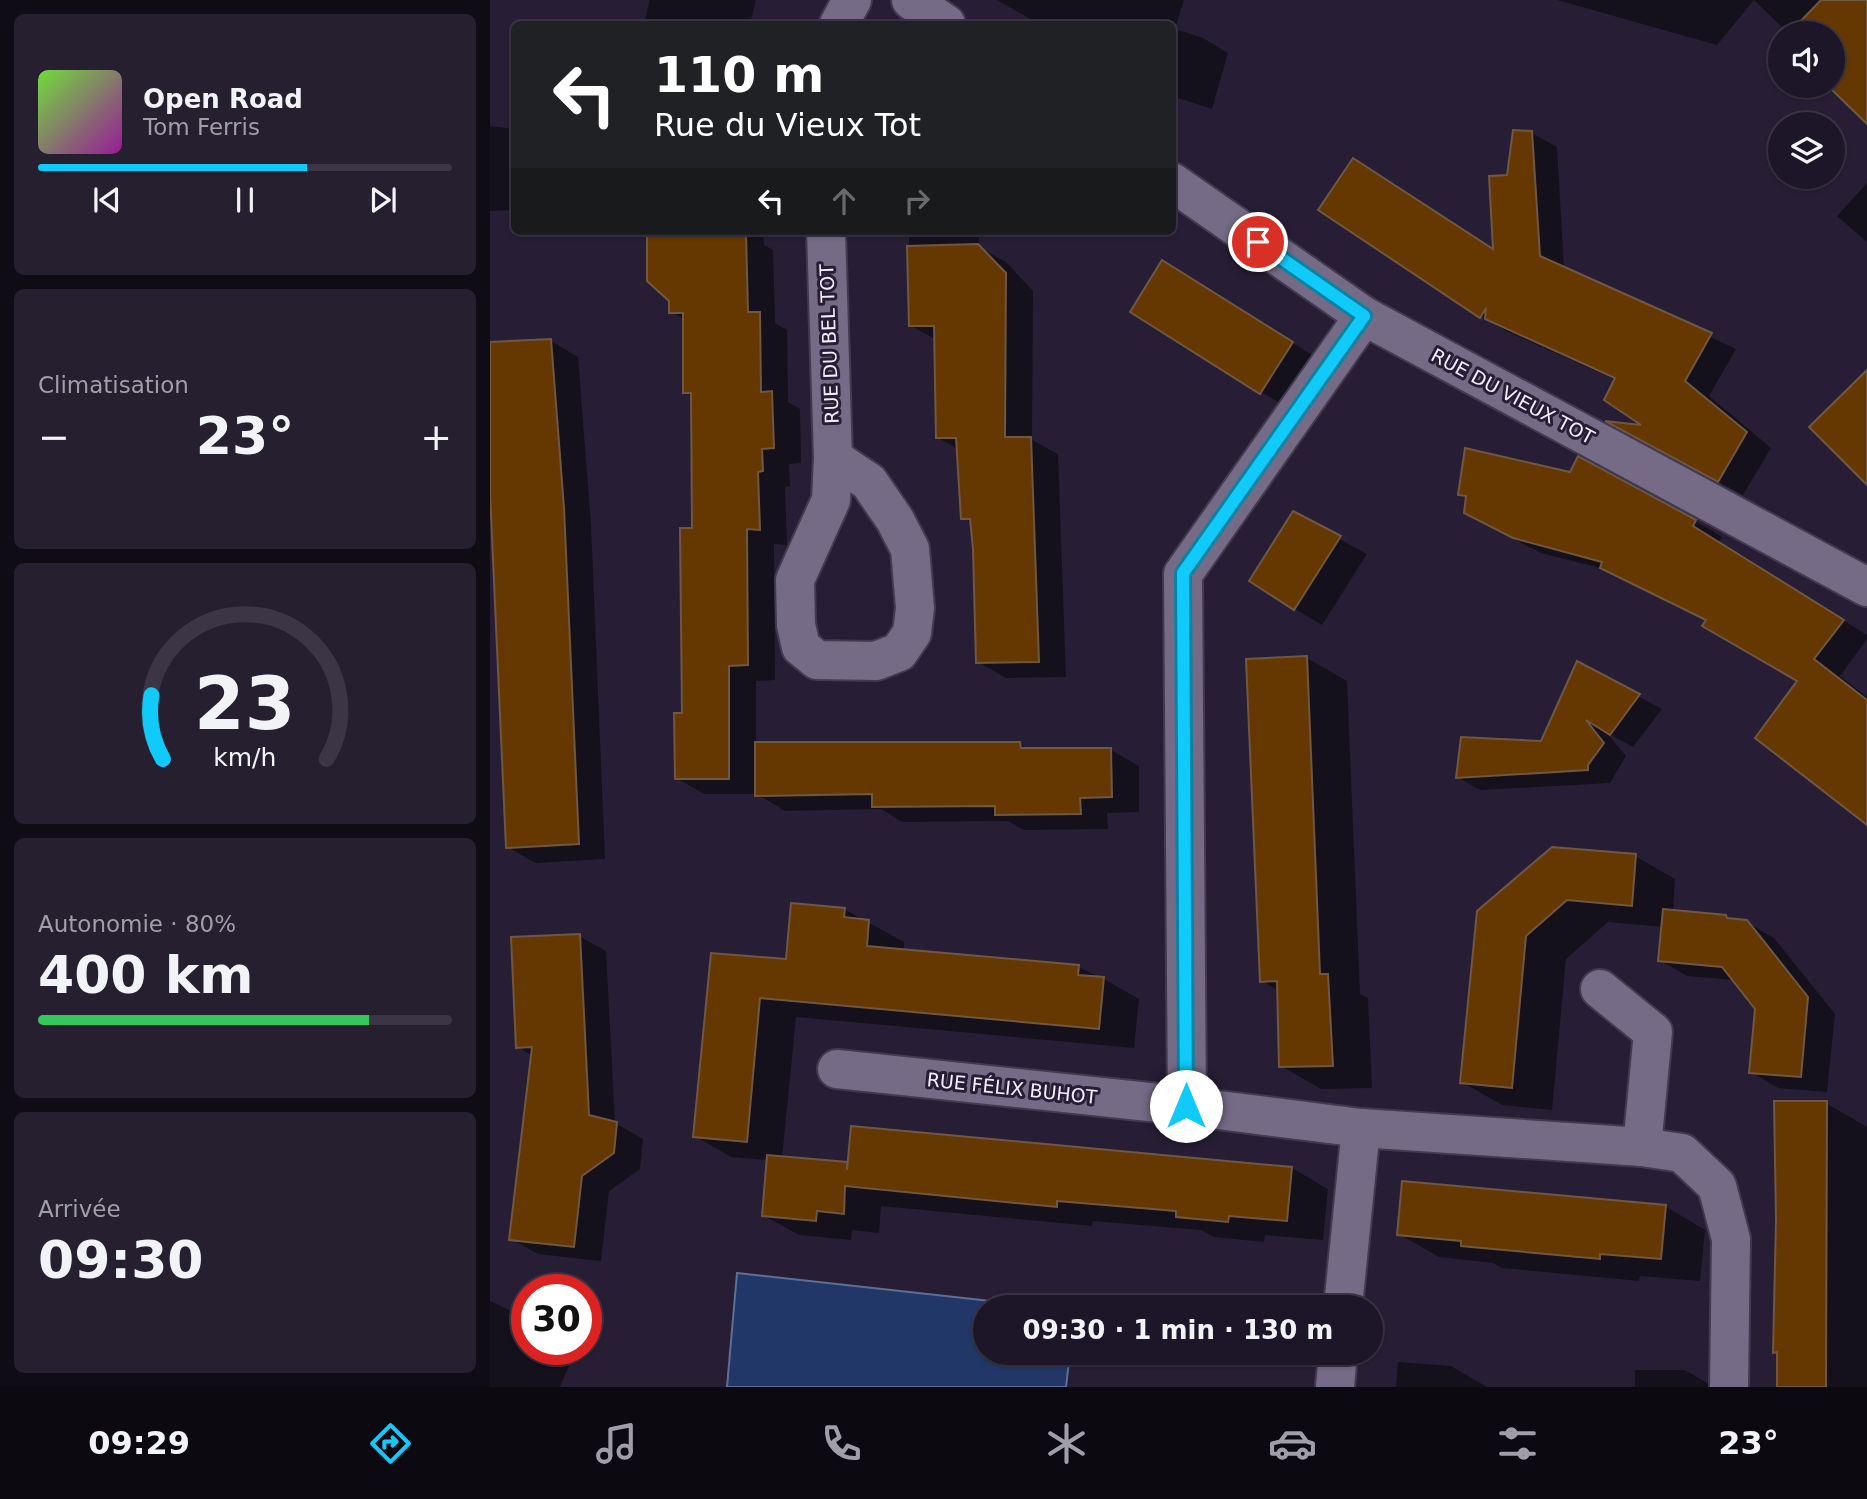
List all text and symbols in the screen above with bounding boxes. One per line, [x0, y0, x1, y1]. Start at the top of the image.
map controls [1768, 21, 1845, 189]
button: sound [1768, 21, 1845, 98]
text: 110 m [654, 47, 824, 104]
icon: left [539, 49, 630, 140]
text: Open Road [143, 84, 303, 114]
text: Rue du Vieux Tot [654, 106, 921, 144]
button: layers [1768, 112, 1845, 189]
text: Tom Ferris [143, 114, 260, 140]
icon: previous [88, 181, 126, 219]
icon: pause [226, 181, 264, 219]
icon: next [364, 181, 402, 219]
icon: left [752, 182, 790, 220]
icon: ahead [825, 182, 863, 220]
icon: right [898, 182, 936, 220]
pin [1228, 212, 1288, 272]
icon: arrive [1239, 223, 1277, 261]
street label: RUE DU BEL TOT [815, 263, 843, 424]
street label: RUE DU VIEUX TOT [1428, 344, 1599, 448]
text: Climatisation [38, 372, 189, 398]
text: 23° [196, 406, 294, 466]
text: − [38, 415, 70, 459]
text: + [420, 415, 452, 459]
text: 23 [194, 662, 296, 747]
text: km/h [213, 743, 277, 772]
text: Autonomie · 80% [38, 911, 236, 937]
text: 400 km [38, 945, 253, 1005]
street label: RUE FÉLIX BUHOT [926, 1068, 1099, 1108]
position arrow [1149, 1069, 1223, 1143]
text: Arrivée [38, 1196, 121, 1222]
text: 09:30 [38, 1230, 204, 1290]
speed limit sign: 30 [511, 1274, 602, 1365]
text: 09:30 · 1 min · 130 m [1023, 1315, 1333, 1345]
icon: directions [366, 1419, 415, 1468]
icon: music [592, 1419, 641, 1468]
icon: phone [817, 1419, 866, 1468]
icon: climate [1042, 1419, 1091, 1468]
icon: car [1268, 1419, 1317, 1468]
icon: filters [1493, 1419, 1542, 1468]
text: 09:29 [88, 1424, 190, 1462]
text: 23° [1718, 1424, 1779, 1462]

